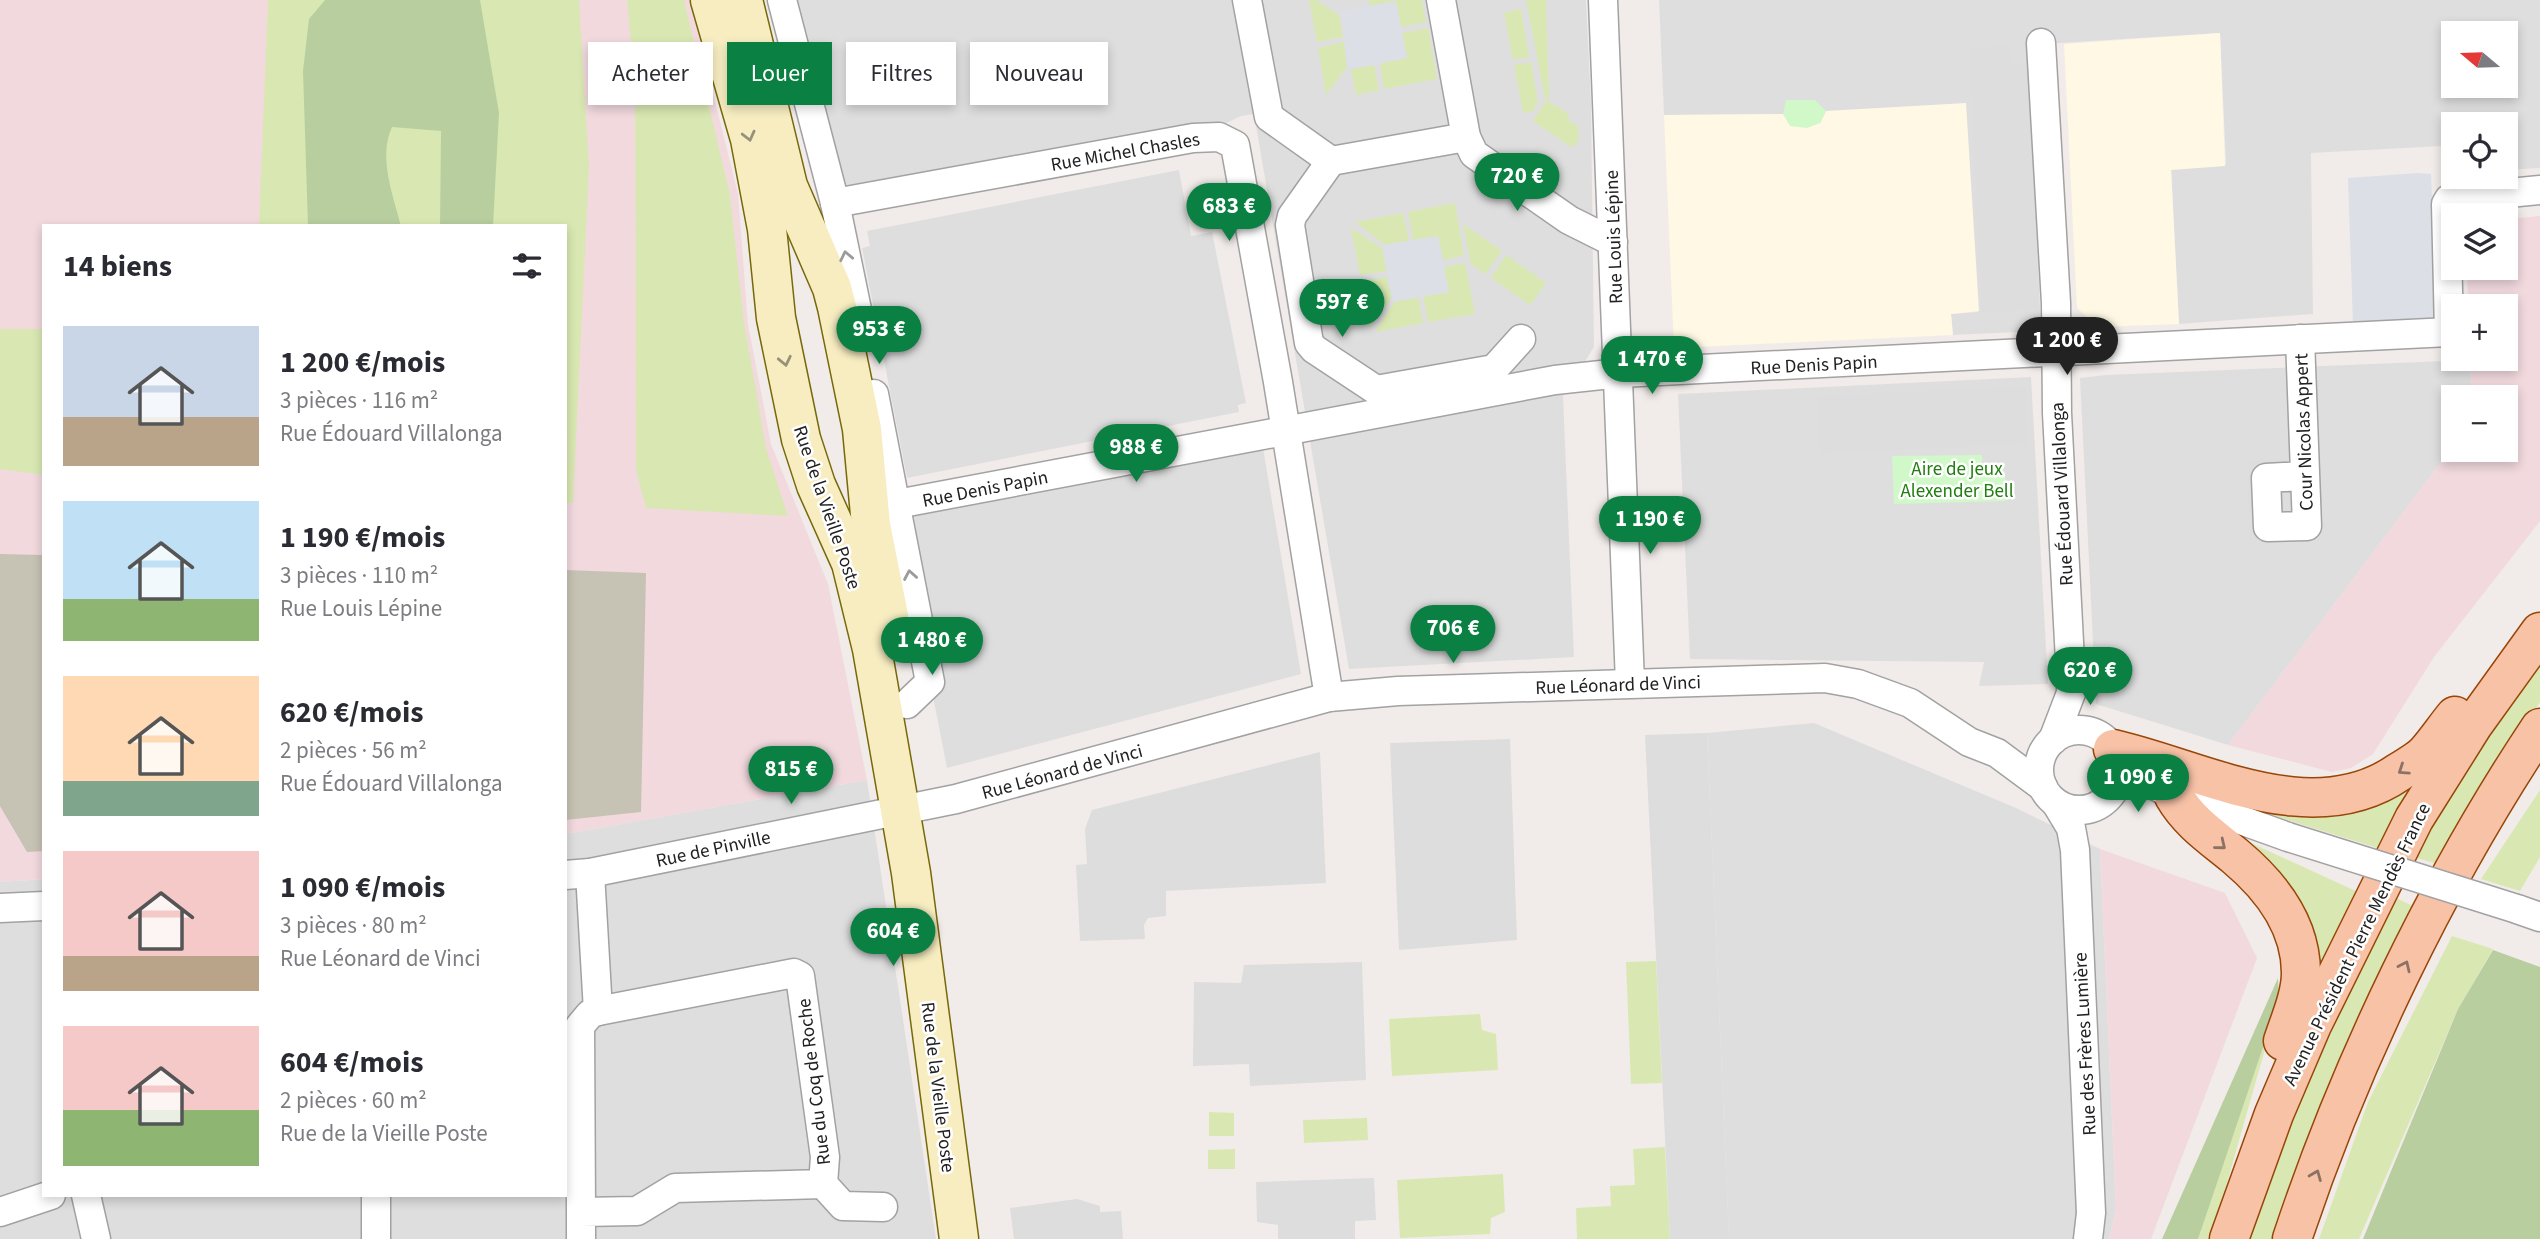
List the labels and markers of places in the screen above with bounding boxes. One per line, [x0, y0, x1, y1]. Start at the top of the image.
pin: 720 € [1468, 154, 1566, 213]
pin: 683 € [1180, 184, 1278, 243]
pin: 597 € [1293, 280, 1391, 339]
pin: 953 € [830, 306, 928, 366]
pin: 1 200 € [2002, 318, 2132, 377]
pin: 1 470 € [1587, 336, 1717, 396]
pin: 988 € [1087, 424, 1185, 484]
pin: 1 190 € [1585, 496, 1715, 556]
pin: 706 € [1404, 606, 1502, 665]
pin: 1 480 € [867, 618, 997, 677]
pin: 620 € [2041, 648, 2139, 707]
pin: 815 € [742, 746, 840, 806]
pin: 1 090 € [2073, 754, 2203, 814]
pin: 604 € [844, 908, 942, 968]

